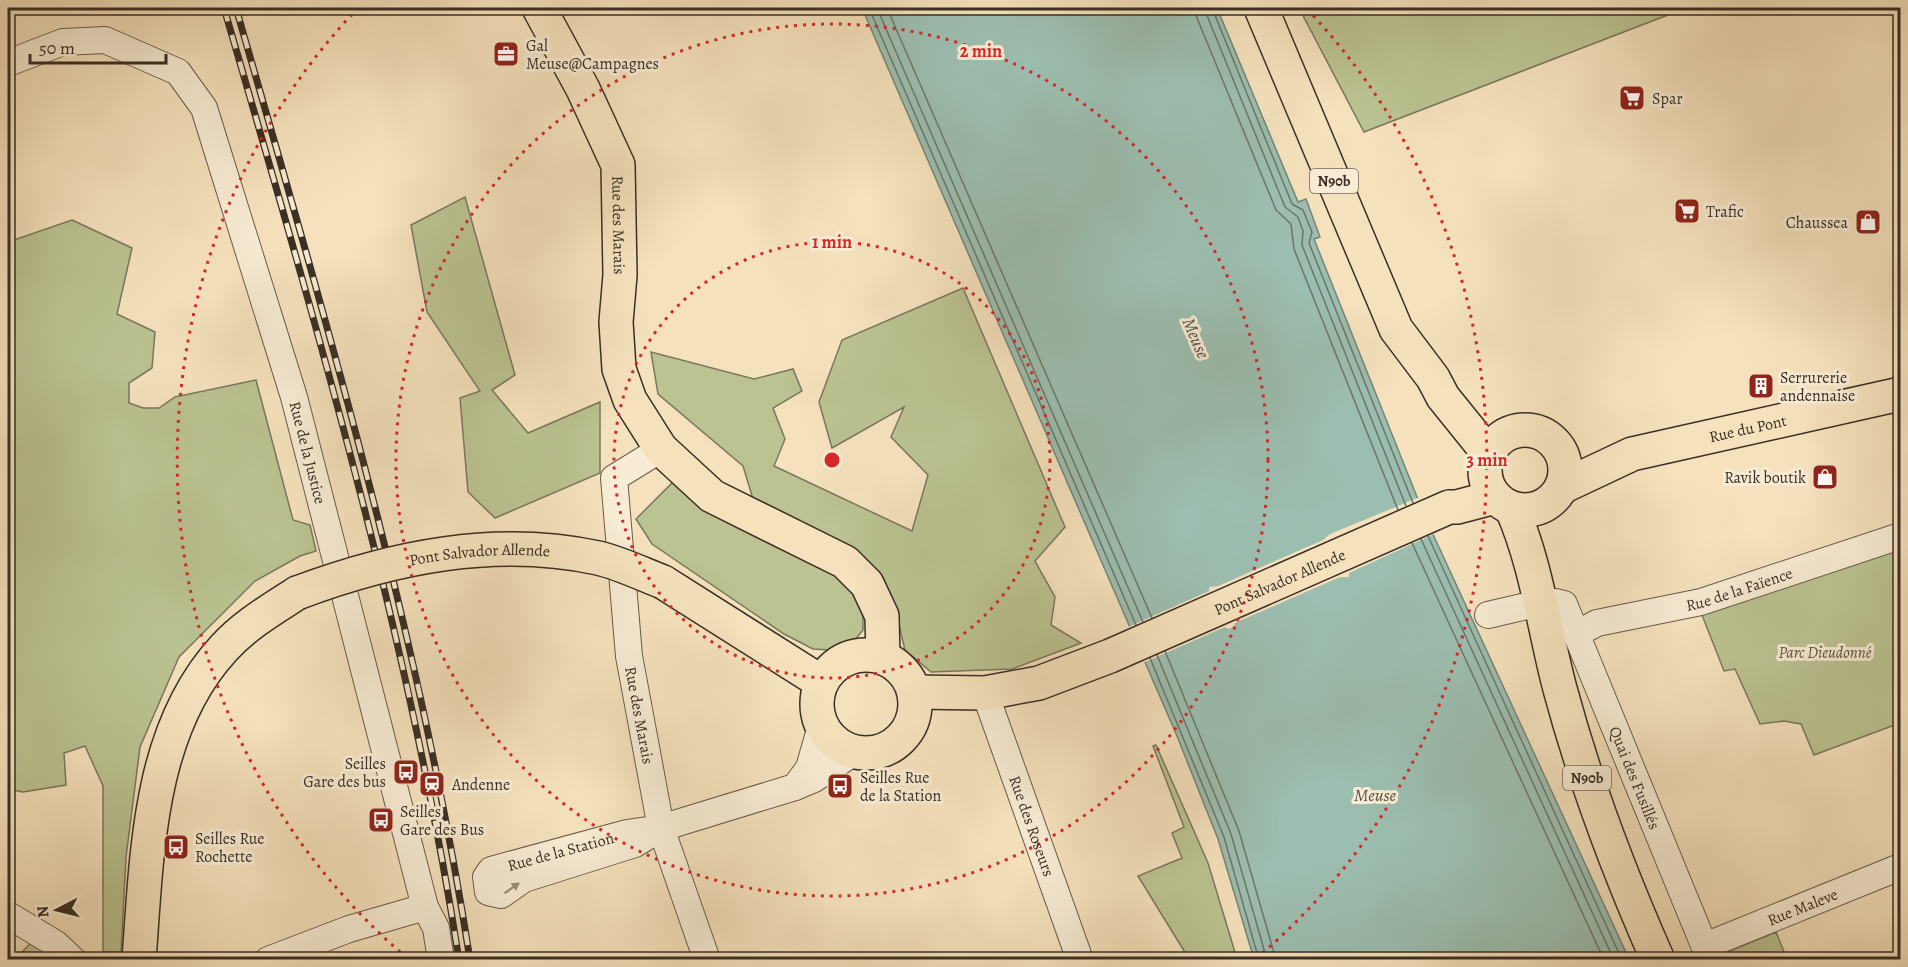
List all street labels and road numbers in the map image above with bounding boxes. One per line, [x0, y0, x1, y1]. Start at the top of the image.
road number: N90b [1310, 169, 1358, 193]
street label: Rue des Marais [606, 175, 630, 275]
street label: Rue de la Justice [284, 399, 331, 506]
street label: Rue du Pont [1707, 410, 1789, 448]
street label: Pont Salvador Allende [407, 539, 551, 572]
street label: Pont Salvador Allende [1211, 544, 1349, 621]
street label: Rue de la Faïence [1684, 562, 1796, 617]
street label: Rue des Marais [619, 665, 659, 766]
street label: Quai des Fusillés [1603, 723, 1665, 833]
road number: N90b [1563, 766, 1611, 790]
street label: Rue des Roseurs [1003, 773, 1059, 880]
street label: Rue de la Station [505, 827, 617, 877]
street label: Rue Maleve [1764, 883, 1841, 932]

